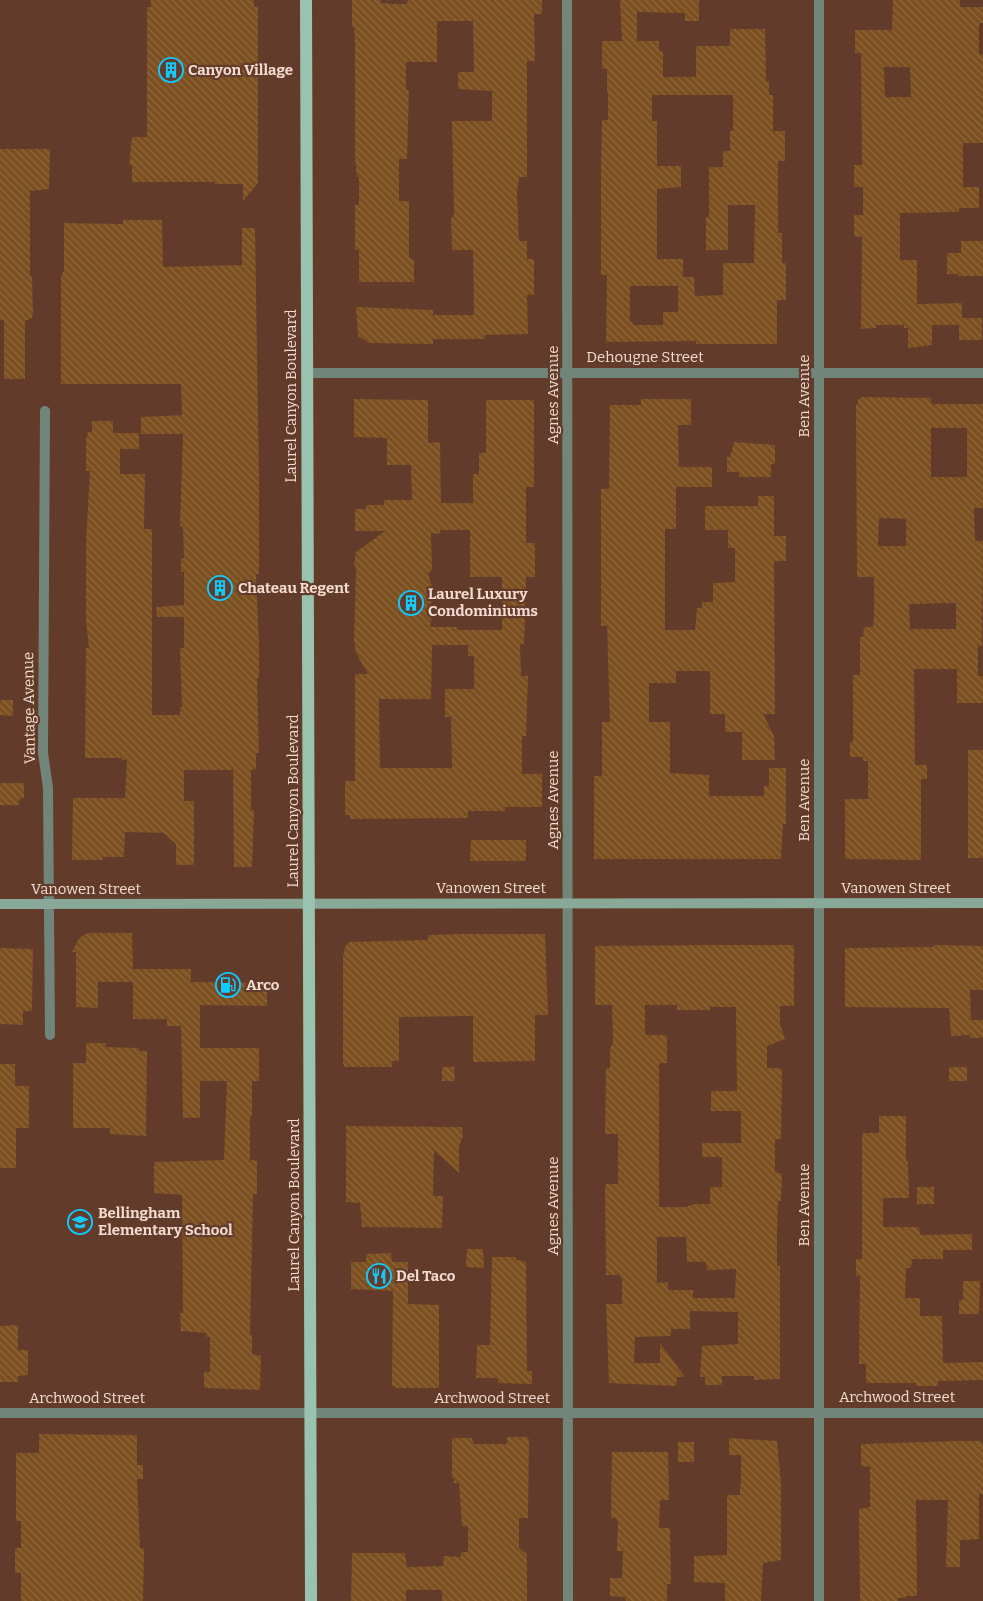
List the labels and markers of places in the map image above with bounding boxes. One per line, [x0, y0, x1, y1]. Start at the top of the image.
building icon: Canyon Village [158, 57, 184, 83]
place label: Canyon Village [188, 61, 293, 79]
building icon: Chateau Regent [207, 575, 233, 601]
place label: Chateau Regent [238, 579, 350, 597]
place label: Laurel Luxury Condominiums [428, 585, 538, 620]
building icon: Laurel Luxury Condominiums [398, 590, 424, 616]
fuel station icon: Arco [215, 972, 241, 998]
place label: Arco [246, 976, 280, 994]
place label: Bellingham Elementary School [98, 1204, 233, 1239]
school or university icon: Bellingham Elementary School [67, 1209, 93, 1235]
restaurant icon: Del Taco [366, 1263, 392, 1289]
place label: Del Taco [396, 1267, 456, 1285]

